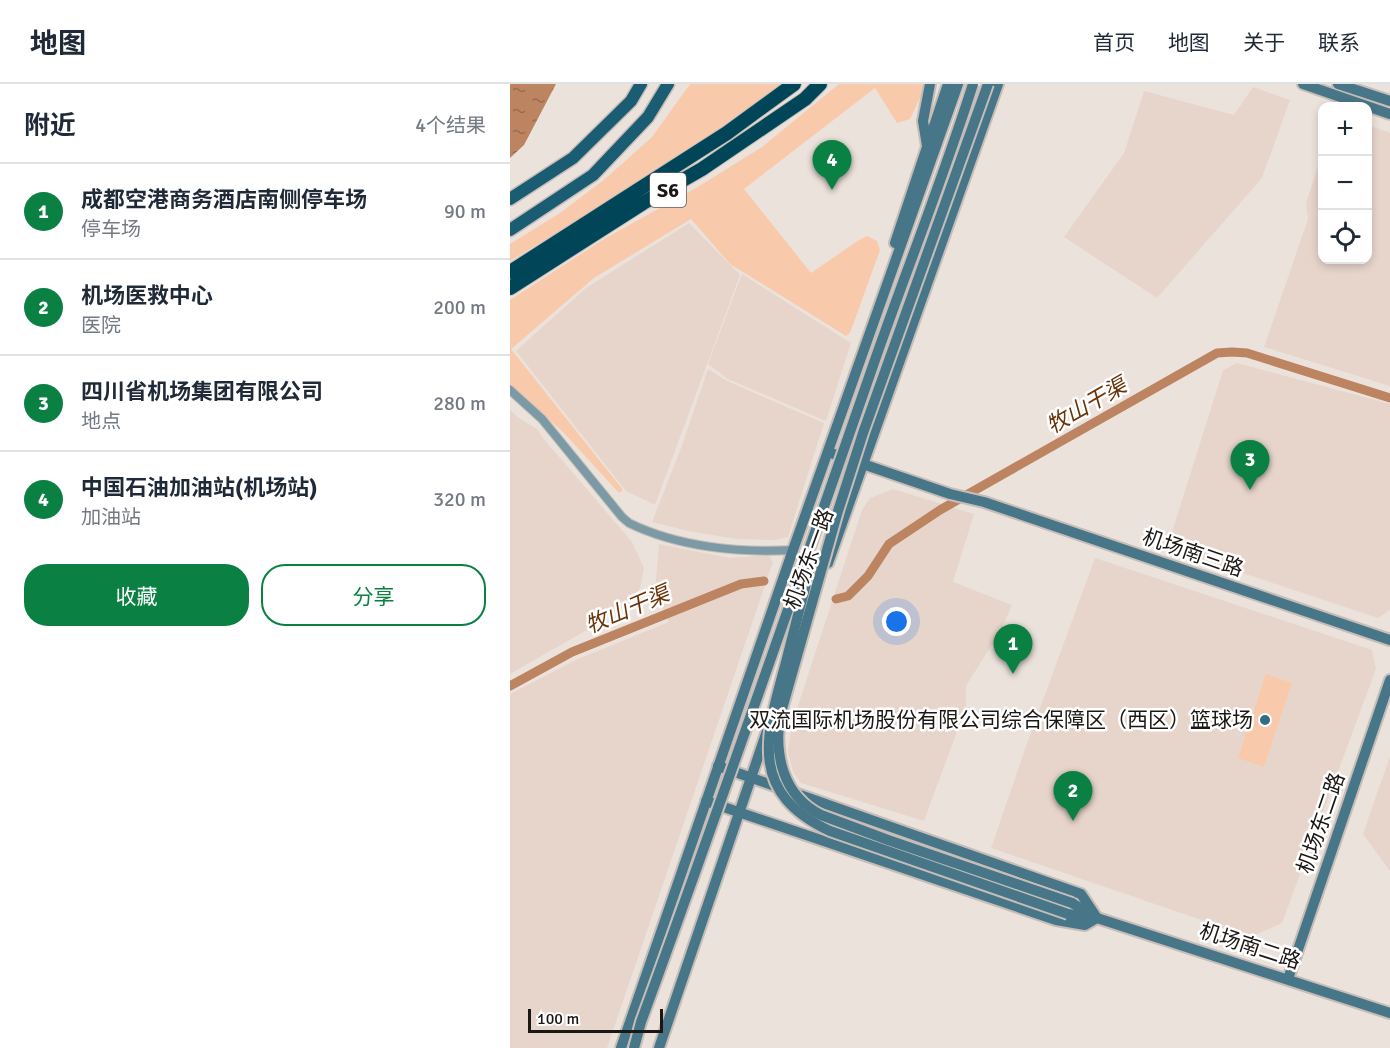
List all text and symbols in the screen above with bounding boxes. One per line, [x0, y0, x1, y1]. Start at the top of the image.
text: 地图 [30, 27, 86, 61]
text: 首页 [1093, 30, 1135, 56]
text: 地图 [1168, 30, 1210, 56]
text: 关于 [1243, 30, 1285, 56]
text: 联系 [1318, 30, 1360, 56]
map controls [1318, 102, 1372, 264]
button: + [1318, 102, 1372, 156]
text: 附近 [24, 110, 76, 142]
text: 4个结果 [415, 113, 486, 138]
pin: 4 [812, 141, 852, 190]
button: − [1318, 156, 1372, 210]
road number: S6 [650, 173, 686, 207]
text: 成都空港商务酒店南侧停车场 [81, 186, 367, 213]
text: 1 [38, 199, 49, 224]
text: 90 m [444, 199, 486, 224]
button: locate [1318, 210, 1372, 264]
text: 停车场 [81, 217, 141, 242]
text: 机场医救中心 [81, 282, 213, 309]
text: 2 [38, 295, 49, 320]
text: 200 m [433, 295, 486, 320]
text: 医院 [81, 313, 121, 338]
water label: 牧山干渠 [1041, 370, 1134, 439]
text: 四川省机场集团有限公司 [81, 378, 323, 405]
text: 3 [38, 391, 49, 416]
text: 280 m [433, 391, 486, 416]
text: 地点 [81, 409, 121, 434]
pin: 3 [1230, 440, 1270, 490]
text: 中国石油加油站(机场站) [81, 474, 318, 501]
text: 4 [38, 487, 49, 512]
text: 320 m [433, 487, 486, 512]
text: 加油站 [81, 505, 141, 530]
street label: 机场东一路 [779, 505, 839, 613]
street label: 机场南三路 [1139, 524, 1247, 582]
button: 收藏 [24, 564, 249, 626]
button: 分享 [261, 564, 486, 626]
water label: 牧山干渠 [581, 579, 676, 639]
your location [882, 607, 911, 636]
pin: 1 [994, 624, 1032, 674]
place label: 双流国际机场股份有限公司综合保障区（西区）篮球场 [749, 707, 1253, 733]
marker: 双流国际机场股份有限公司综合保障区（西区）篮球场 [1258, 713, 1272, 727]
street label: 机场东二路 [1292, 769, 1350, 877]
pin: 2 [1054, 772, 1092, 821]
street label: 机场南二路 [1196, 917, 1304, 975]
scale bar [528, 1006, 663, 1034]
text: 100 m [537, 1009, 579, 1029]

